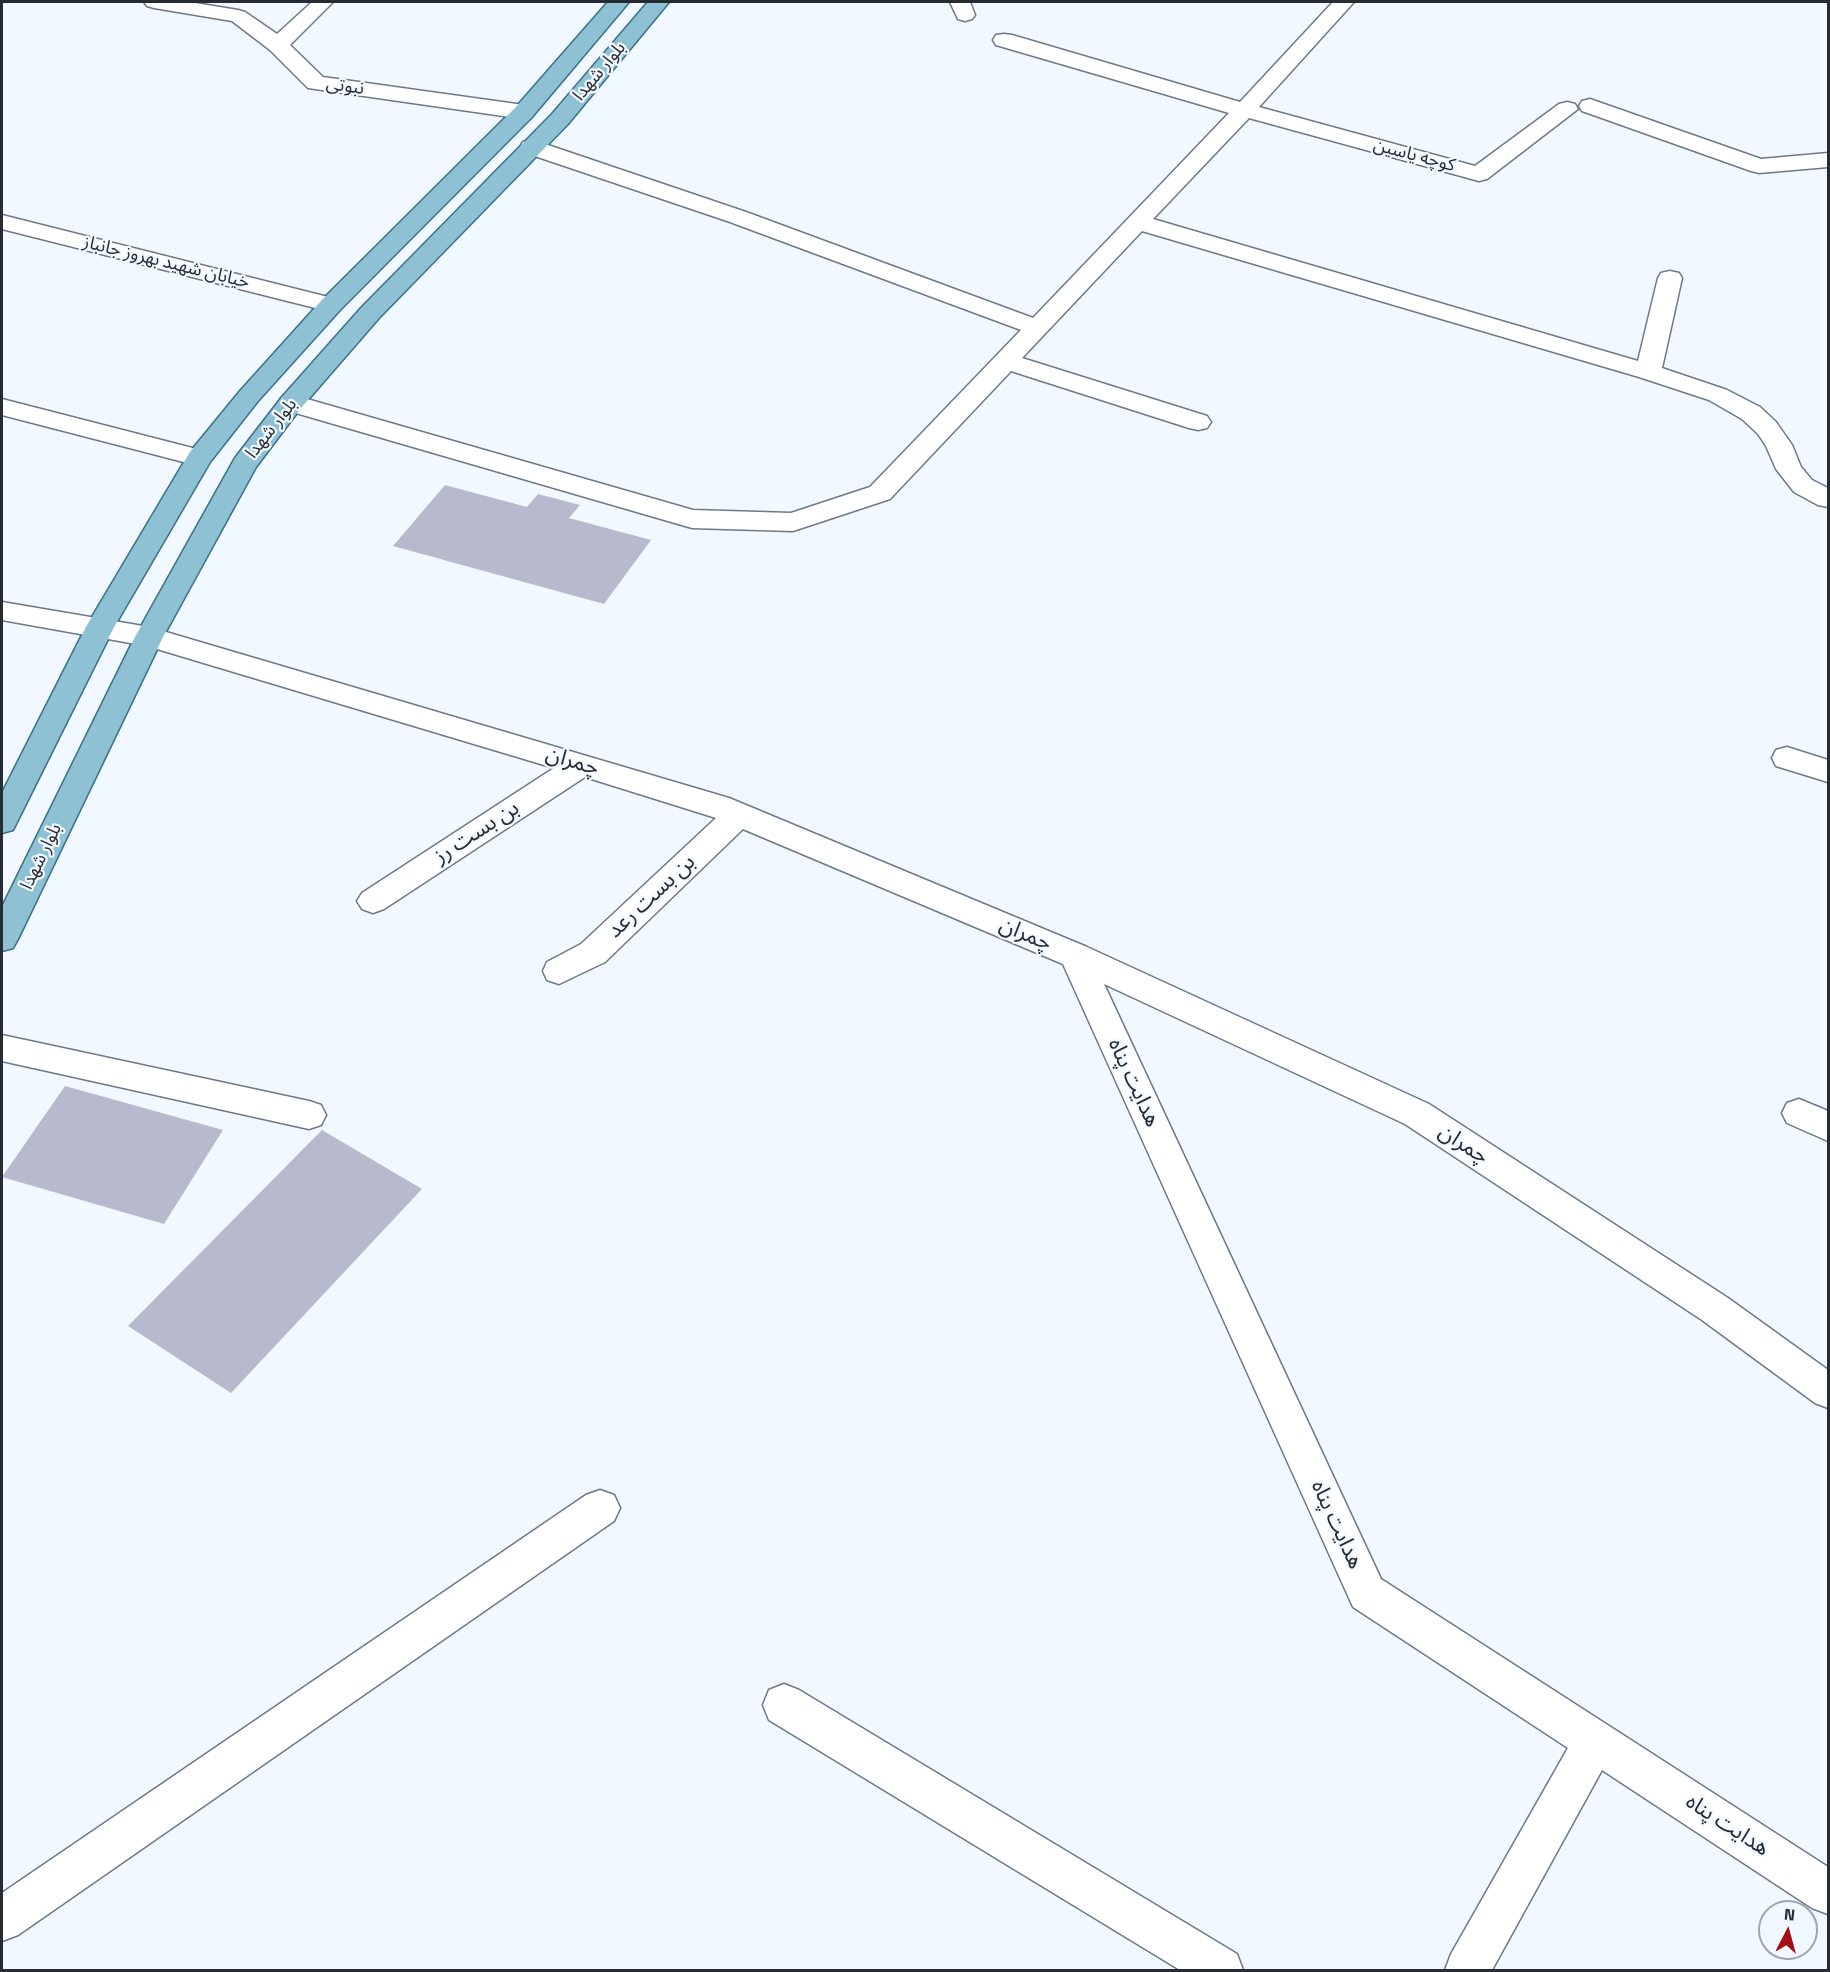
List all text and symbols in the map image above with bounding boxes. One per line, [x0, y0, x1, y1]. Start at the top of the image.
street label: بلوار شهدا [569, 38, 631, 106]
street label: نبوتی [325, 74, 365, 100]
street label: کوچه یاسین [1371, 135, 1457, 177]
street label: خیابان شهید بهروز جانباز [81, 232, 251, 294]
street label: بلوار شهدا [242, 395, 302, 463]
street label: چمران [542, 741, 602, 783]
street label: بن بست رز [429, 796, 525, 870]
street label: بلوار شهدا [17, 820, 67, 894]
street label: بن بست رعد [603, 850, 701, 944]
street label: چمران [995, 912, 1055, 958]
street label: هدایت پناه [1101, 1035, 1165, 1131]
street label: چمران [1433, 1119, 1493, 1171]
street label: هدایت پناه [1304, 1477, 1368, 1573]
street label: هدایت پناه [1680, 1789, 1774, 1863]
north arrow [1758, 1900, 1818, 1960]
text: N [1783, 1902, 1796, 1927]

